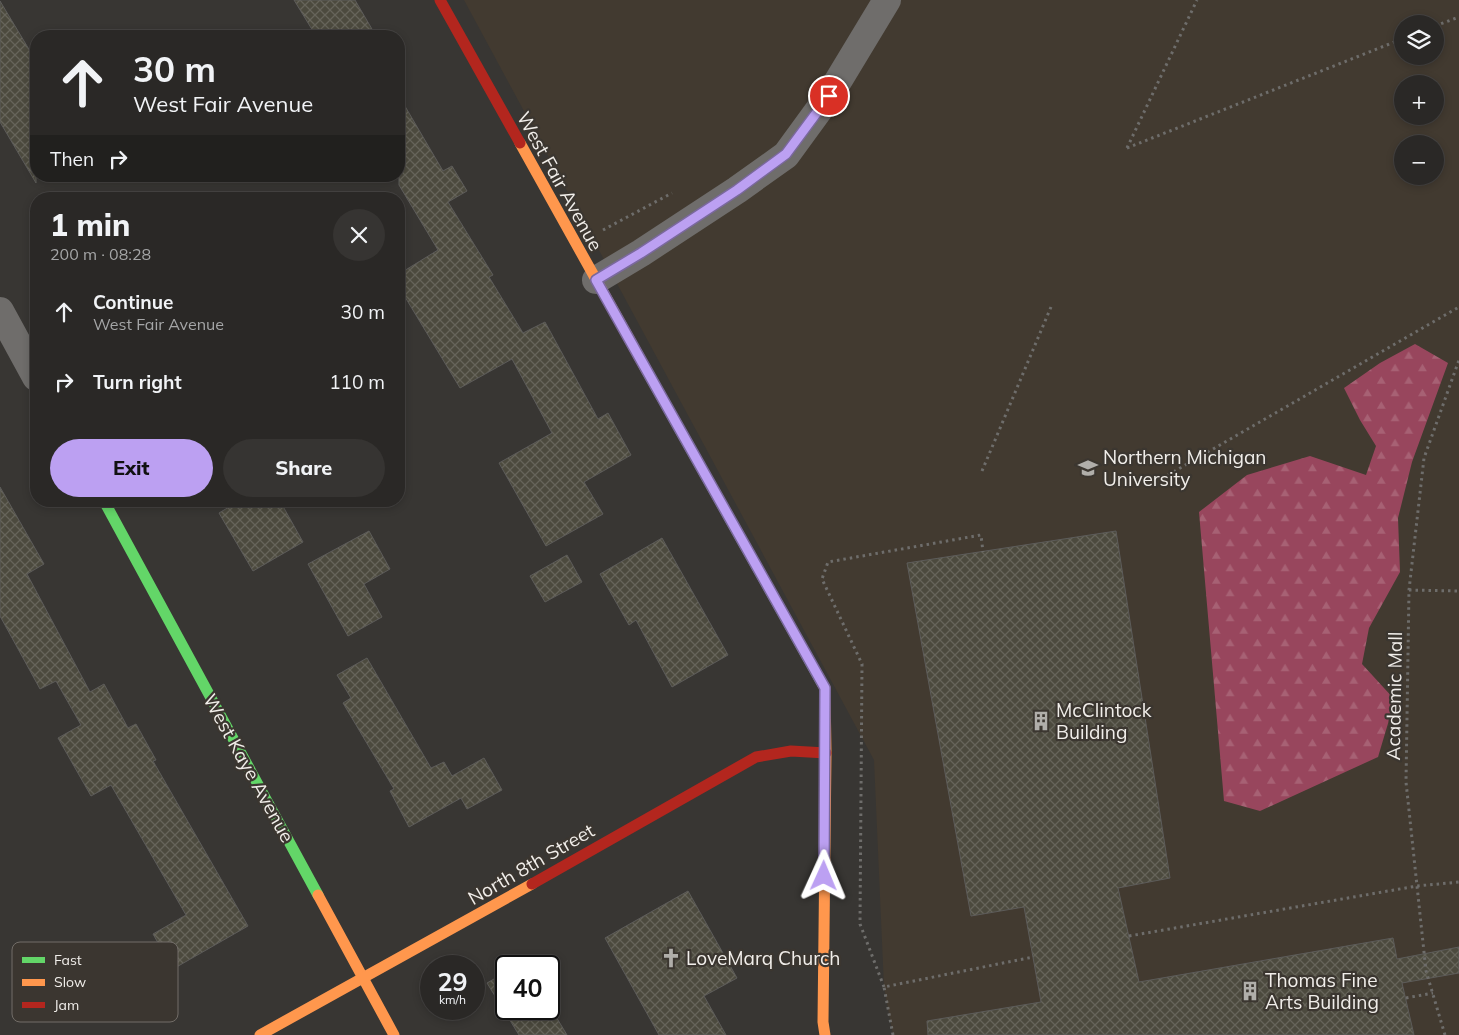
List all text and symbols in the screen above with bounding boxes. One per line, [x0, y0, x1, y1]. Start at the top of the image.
map controls [1394, 15, 1444, 185]
button: layers [1394, 15, 1444, 65]
text: 30 m [133, 47, 216, 91]
icon: ahead [50, 50, 115, 115]
pin [808, 75, 850, 117]
button: + [1394, 75, 1444, 125]
icon: arrive [815, 82, 843, 110]
text: West Fair Avenue [133, 90, 313, 118]
street label: West Fair Avenue [512, 107, 608, 255]
button: − [1394, 135, 1444, 185]
icon: right [104, 145, 132, 173]
text: Then [50, 147, 94, 171]
text: 1 min [50, 206, 130, 244]
button: close [333, 209, 385, 261]
text: 200 m · 08:28 [50, 244, 151, 264]
text: Continue [93, 290, 173, 314]
icon: ahead [50, 298, 78, 326]
text: 30 m [341, 300, 385, 324]
text: West Fair Avenue [93, 314, 224, 334]
icon: right [50, 368, 78, 396]
text: Turn right [93, 370, 182, 394]
text: 110 m [329, 370, 385, 394]
button: Exit [50, 439, 213, 497]
button: Share [223, 439, 385, 497]
place label: Northern Michigan University [1103, 445, 1266, 491]
school or university icon: Northern Michigan University [1077, 457, 1099, 479]
street label: Academic Mall [1381, 631, 1407, 761]
street label: West Kaye Avenue [198, 690, 300, 846]
place label: McClintock Building [1056, 698, 1152, 744]
building icon: McClintock Building [1030, 710, 1052, 732]
street label: North 8th Street [464, 818, 599, 910]
position arrow [797, 849, 849, 901]
legend [12, 942, 178, 1022]
place label: LoveMarq Church [686, 946, 841, 970]
church icon: LoveMarq Church [660, 947, 682, 969]
text: Fast [54, 951, 82, 969]
speed limit sign: 40 [495, 955, 560, 1020]
text: 29 [437, 966, 468, 997]
place label: Thomas Fine Arts Building [1265, 968, 1379, 1014]
text: Slow [54, 973, 86, 991]
building icon: Thomas Fine Arts Building [1239, 980, 1261, 1002]
text: km/h [439, 992, 466, 1007]
text: Jam [54, 996, 79, 1014]

